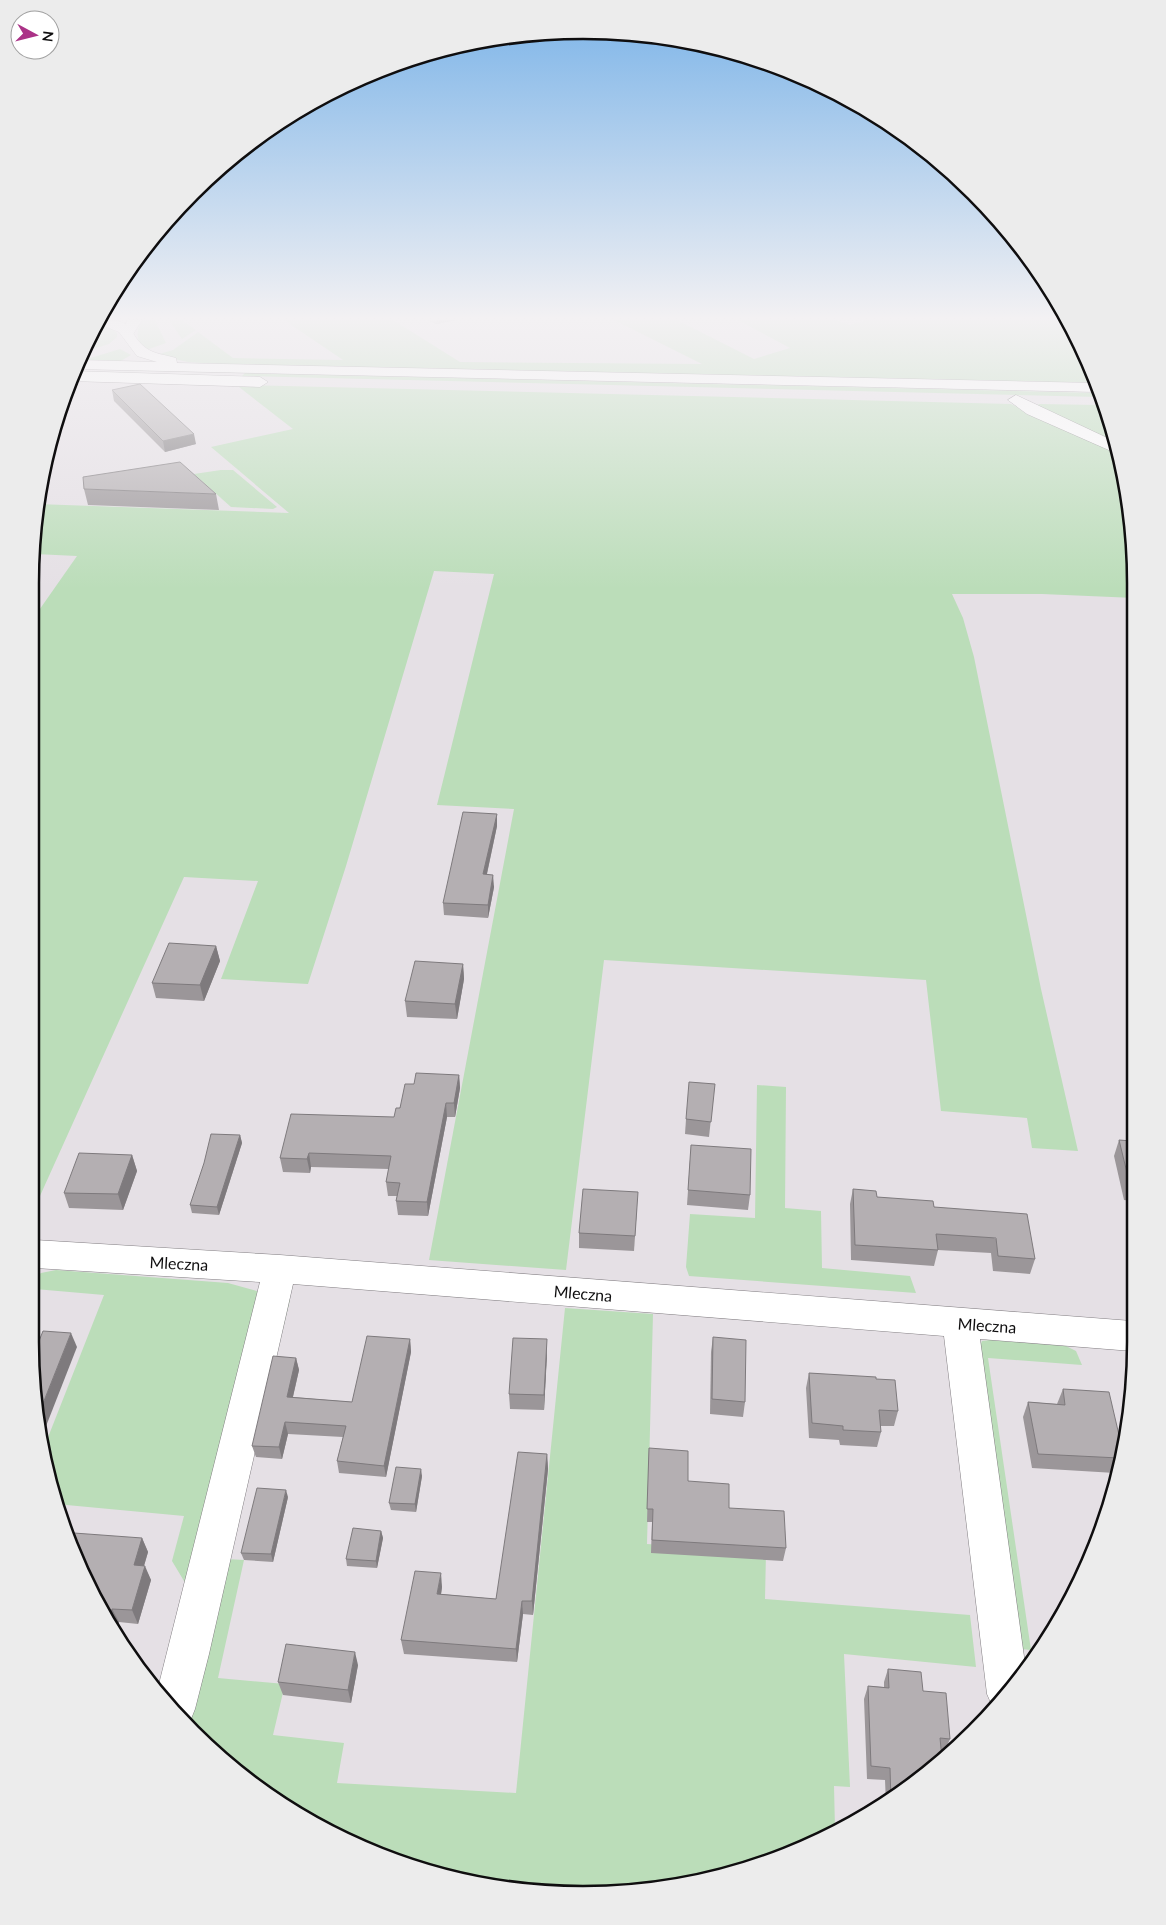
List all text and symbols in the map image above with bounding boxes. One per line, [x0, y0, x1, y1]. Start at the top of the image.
north arrow [10, 10, 60, 60]
text: N [39, 30, 57, 43]
street label: Mleczna [149, 1252, 209, 1274]
street label: Mleczna [553, 1281, 613, 1305]
street label: Mleczna [957, 1313, 1017, 1337]

